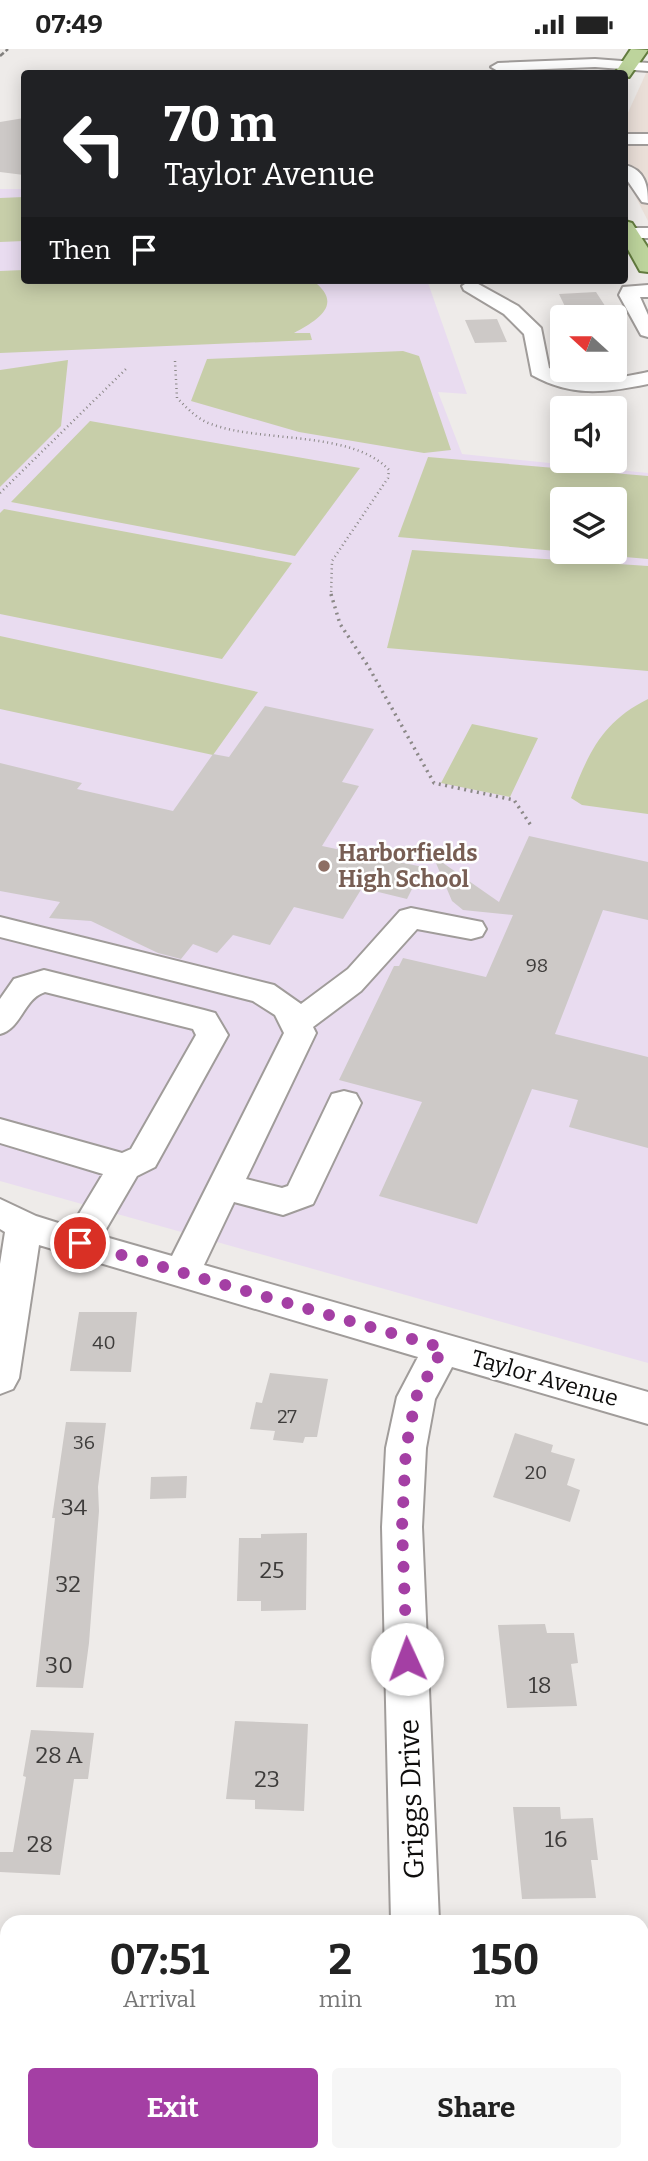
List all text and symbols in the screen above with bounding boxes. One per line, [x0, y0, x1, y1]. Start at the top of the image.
text: 07:49 [35, 9, 103, 40]
text: 70 m [164, 95, 276, 154]
icon: left [49, 98, 140, 189]
text: Taylor Avenue [164, 155, 375, 193]
icon: arrive [125, 231, 163, 269]
text: Then [49, 235, 111, 266]
north arrow [550, 305, 626, 381]
map controls [550, 305, 627, 564]
button: sound [550, 396, 627, 473]
button: layers [550, 487, 627, 564]
place label: Harborfields High School [338, 839, 478, 893]
marker: Harborfields High School [316, 858, 332, 874]
house number: 98 [526, 954, 548, 977]
pin [50, 1213, 110, 1273]
icon: arrive [61, 1224, 99, 1262]
house number: 40 [92, 1331, 116, 1354]
street label: Taylor Avenue [468, 1344, 622, 1412]
house number: 27 [277, 1405, 297, 1428]
house number: 36 [73, 1431, 95, 1454]
house number: 20 [525, 1461, 547, 1484]
house number: 34 [61, 1493, 88, 1521]
house number: 25 [260, 1556, 284, 1584]
house number: 32 [55, 1570, 81, 1598]
position arrow [370, 1622, 444, 1696]
house number: 30 [45, 1651, 73, 1679]
house number: 18 [528, 1671, 552, 1699]
street label: Griggs Drive [392, 1718, 431, 1880]
house number: 28 A [35, 1741, 83, 1769]
house number: 23 [254, 1765, 280, 1793]
house number: 16 [545, 1825, 567, 1853]
house number: 28 [27, 1830, 53, 1858]
text: 07:51 [110, 1935, 209, 1985]
text: 2 [329, 1935, 352, 1985]
text: 150 [472, 1935, 539, 1985]
text: Arrival [123, 1985, 196, 2013]
text: min [319, 1985, 362, 2013]
text: m [495, 1985, 517, 2013]
button: Exit [28, 2068, 318, 2148]
button: Share [332, 2068, 621, 2148]

